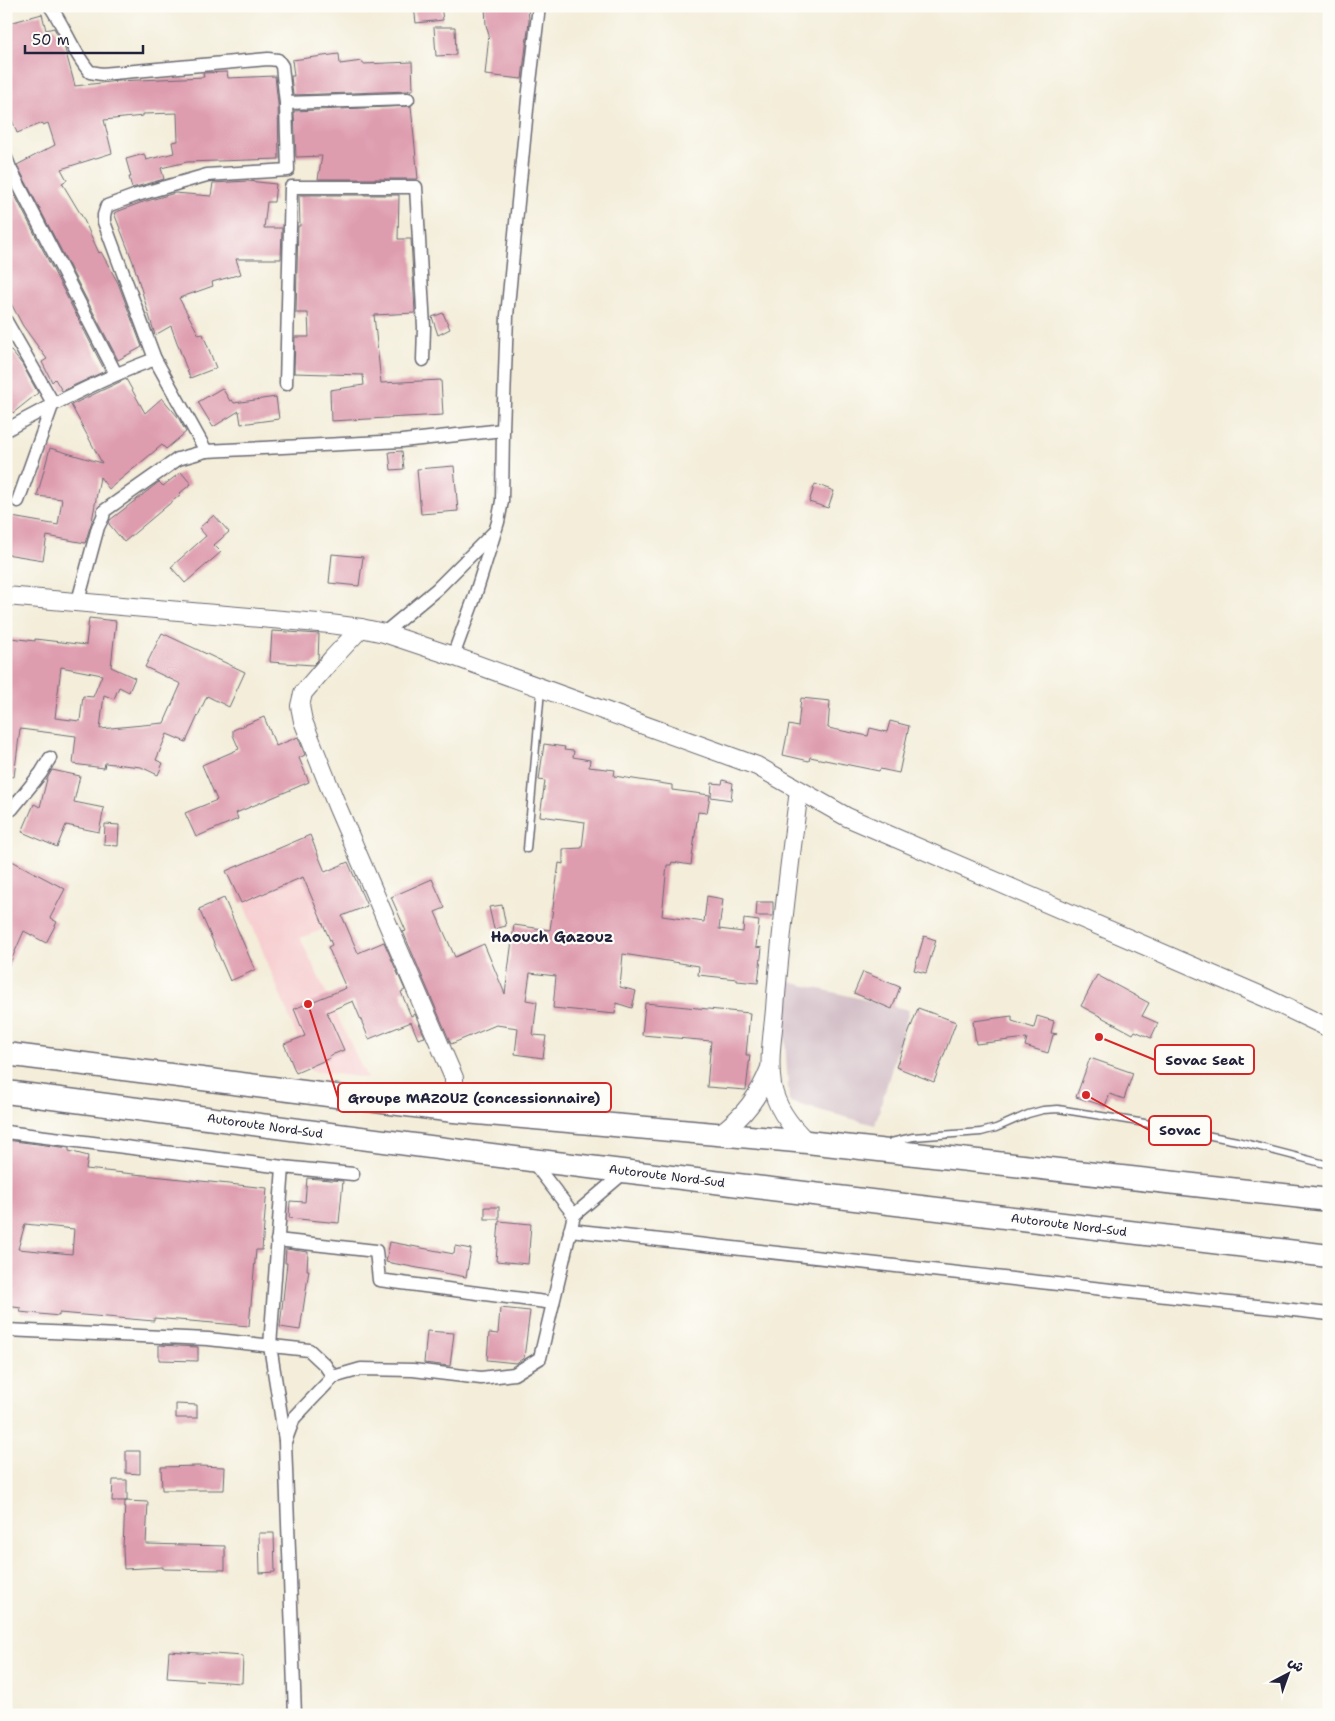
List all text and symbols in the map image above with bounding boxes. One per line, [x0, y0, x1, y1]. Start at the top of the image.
scale bar [25, 22, 142, 54]
text: 50 m [32, 30, 70, 50]
district label: Haouch Gazouz [491, 927, 613, 947]
callout: Sovac Seat [1155, 1045, 1254, 1074]
text: Sovac Seat [1165, 1051, 1245, 1069]
callout: Groupe MAZOUZ (concessionnaire) [338, 1083, 611, 1112]
text: Groupe MAZOUZ (concessionnaire) [348, 1089, 600, 1107]
street label: Autoroute Nord-Sud [206, 1110, 324, 1142]
callout: Sovac [1149, 1116, 1211, 1145]
text: Sovac [1159, 1121, 1201, 1139]
street label: Autoroute Nord-Sud [608, 1161, 726, 1191]
street label: Autoroute Nord-Sud [1010, 1210, 1128, 1240]
north arrow [1262, 1648, 1312, 1698]
text: ش [1285, 1652, 1308, 1676]

